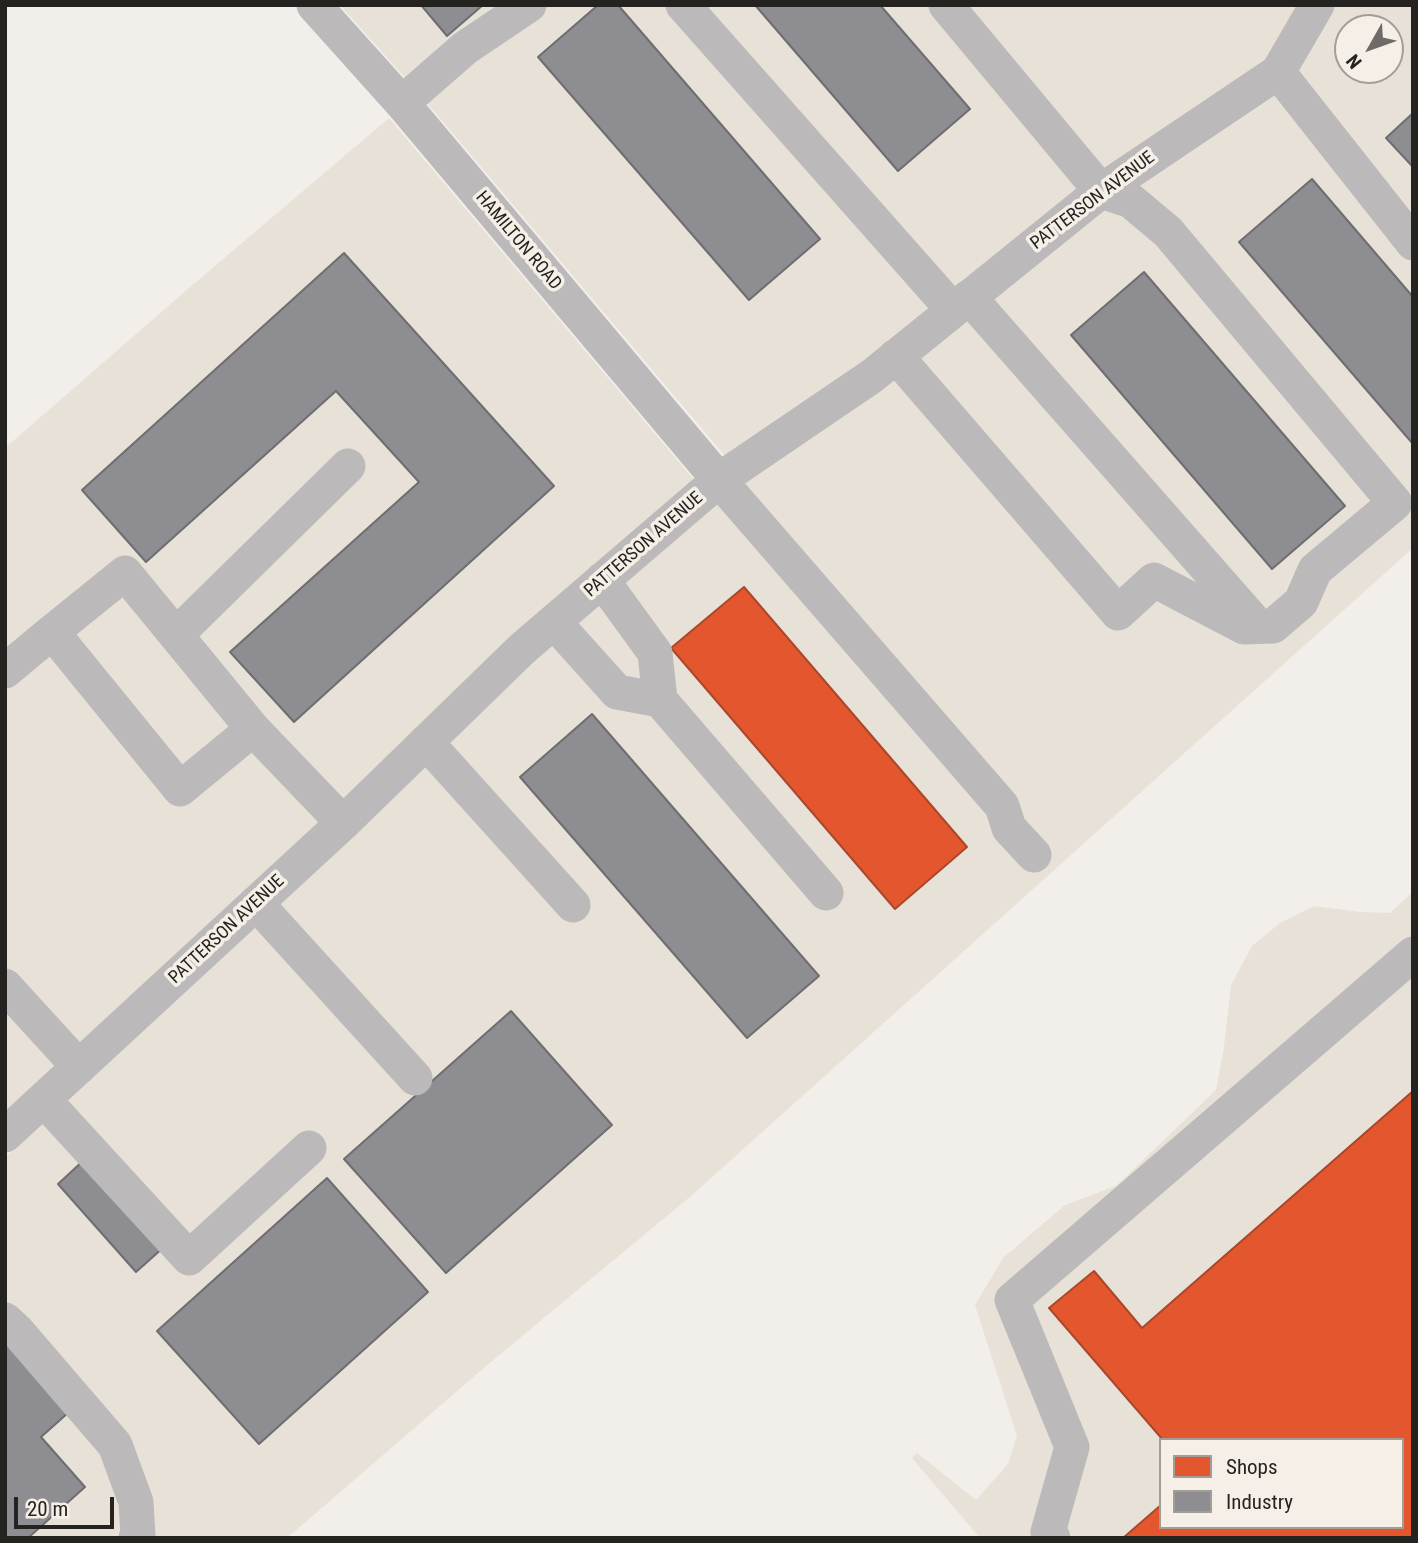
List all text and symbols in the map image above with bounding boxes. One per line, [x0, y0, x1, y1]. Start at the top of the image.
north arrow [1334, 14, 1404, 84]
text: N [1342, 50, 1367, 73]
street label: PATTERSON AVENUE [1027, 147, 1159, 255]
street label: HAMILTON ROAD [471, 187, 565, 295]
street label: PATTERSON AVENUE [580, 488, 708, 602]
street label: PATTERSON AVENUE [165, 871, 289, 989]
legend [1159, 1438, 1404, 1529]
text: Shops [1226, 1455, 1278, 1479]
scale bar [18, 1484, 117, 1528]
text: Industry [1226, 1490, 1293, 1514]
text: 20 m [27, 1497, 68, 1521]

